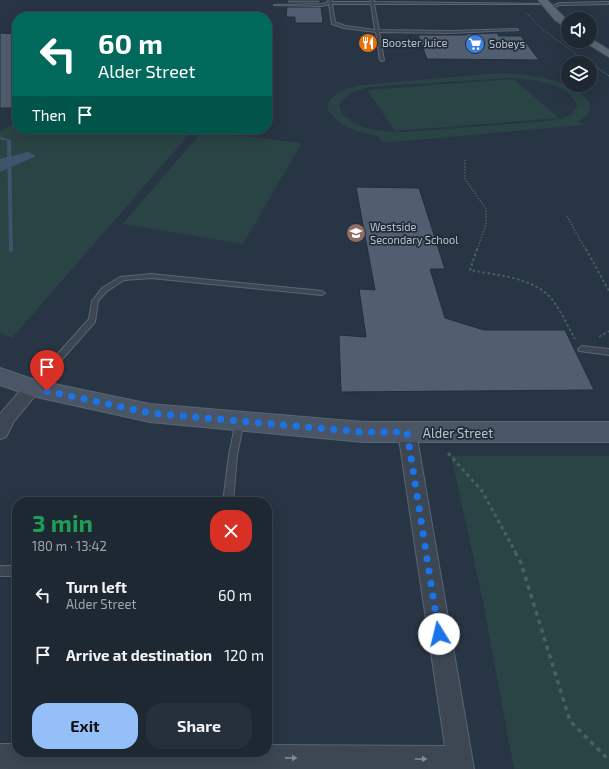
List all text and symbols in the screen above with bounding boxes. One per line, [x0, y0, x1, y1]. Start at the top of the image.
map controls [561, 12, 597, 92]
button: sound [561, 12, 597, 48]
text: 60 m [98, 26, 163, 60]
icon: left [32, 28, 84, 80]
restaurant icon: Booster Juice [357, 32, 379, 54]
supermarket icon: Sobeys [464, 33, 486, 55]
place label: Booster Juice [382, 36, 447, 49]
place label: Sobeys [489, 37, 525, 50]
button: layers [561, 56, 597, 92]
text: Alder Street [98, 60, 195, 82]
icon: arrive [74, 104, 96, 126]
text: Then [32, 106, 66, 124]
place label: Westside Secondary School [370, 220, 459, 246]
school or university icon: Westside Secondary School [345, 222, 367, 244]
pin [30, 350, 64, 391]
icon: arrive [36, 356, 58, 378]
street label: Alder Street [423, 425, 493, 441]
text: 3 min [32, 508, 93, 537]
button: close [210, 510, 252, 552]
text: 180 m · 13:42 [32, 538, 107, 554]
text: Turn left [66, 578, 127, 596]
icon: left [32, 584, 54, 606]
text: 60 m [218, 586, 252, 604]
text: Alder Street [66, 596, 136, 612]
position arrow [418, 613, 460, 655]
icon: arrive [32, 644, 54, 666]
text: Arrive at destination [66, 646, 212, 664]
text: 120 m [224, 646, 264, 664]
button: Exit [32, 703, 138, 749]
button: Share [146, 703, 252, 749]
one-way arrow [285, 755, 298, 761]
one-way arrow [415, 756, 428, 762]

